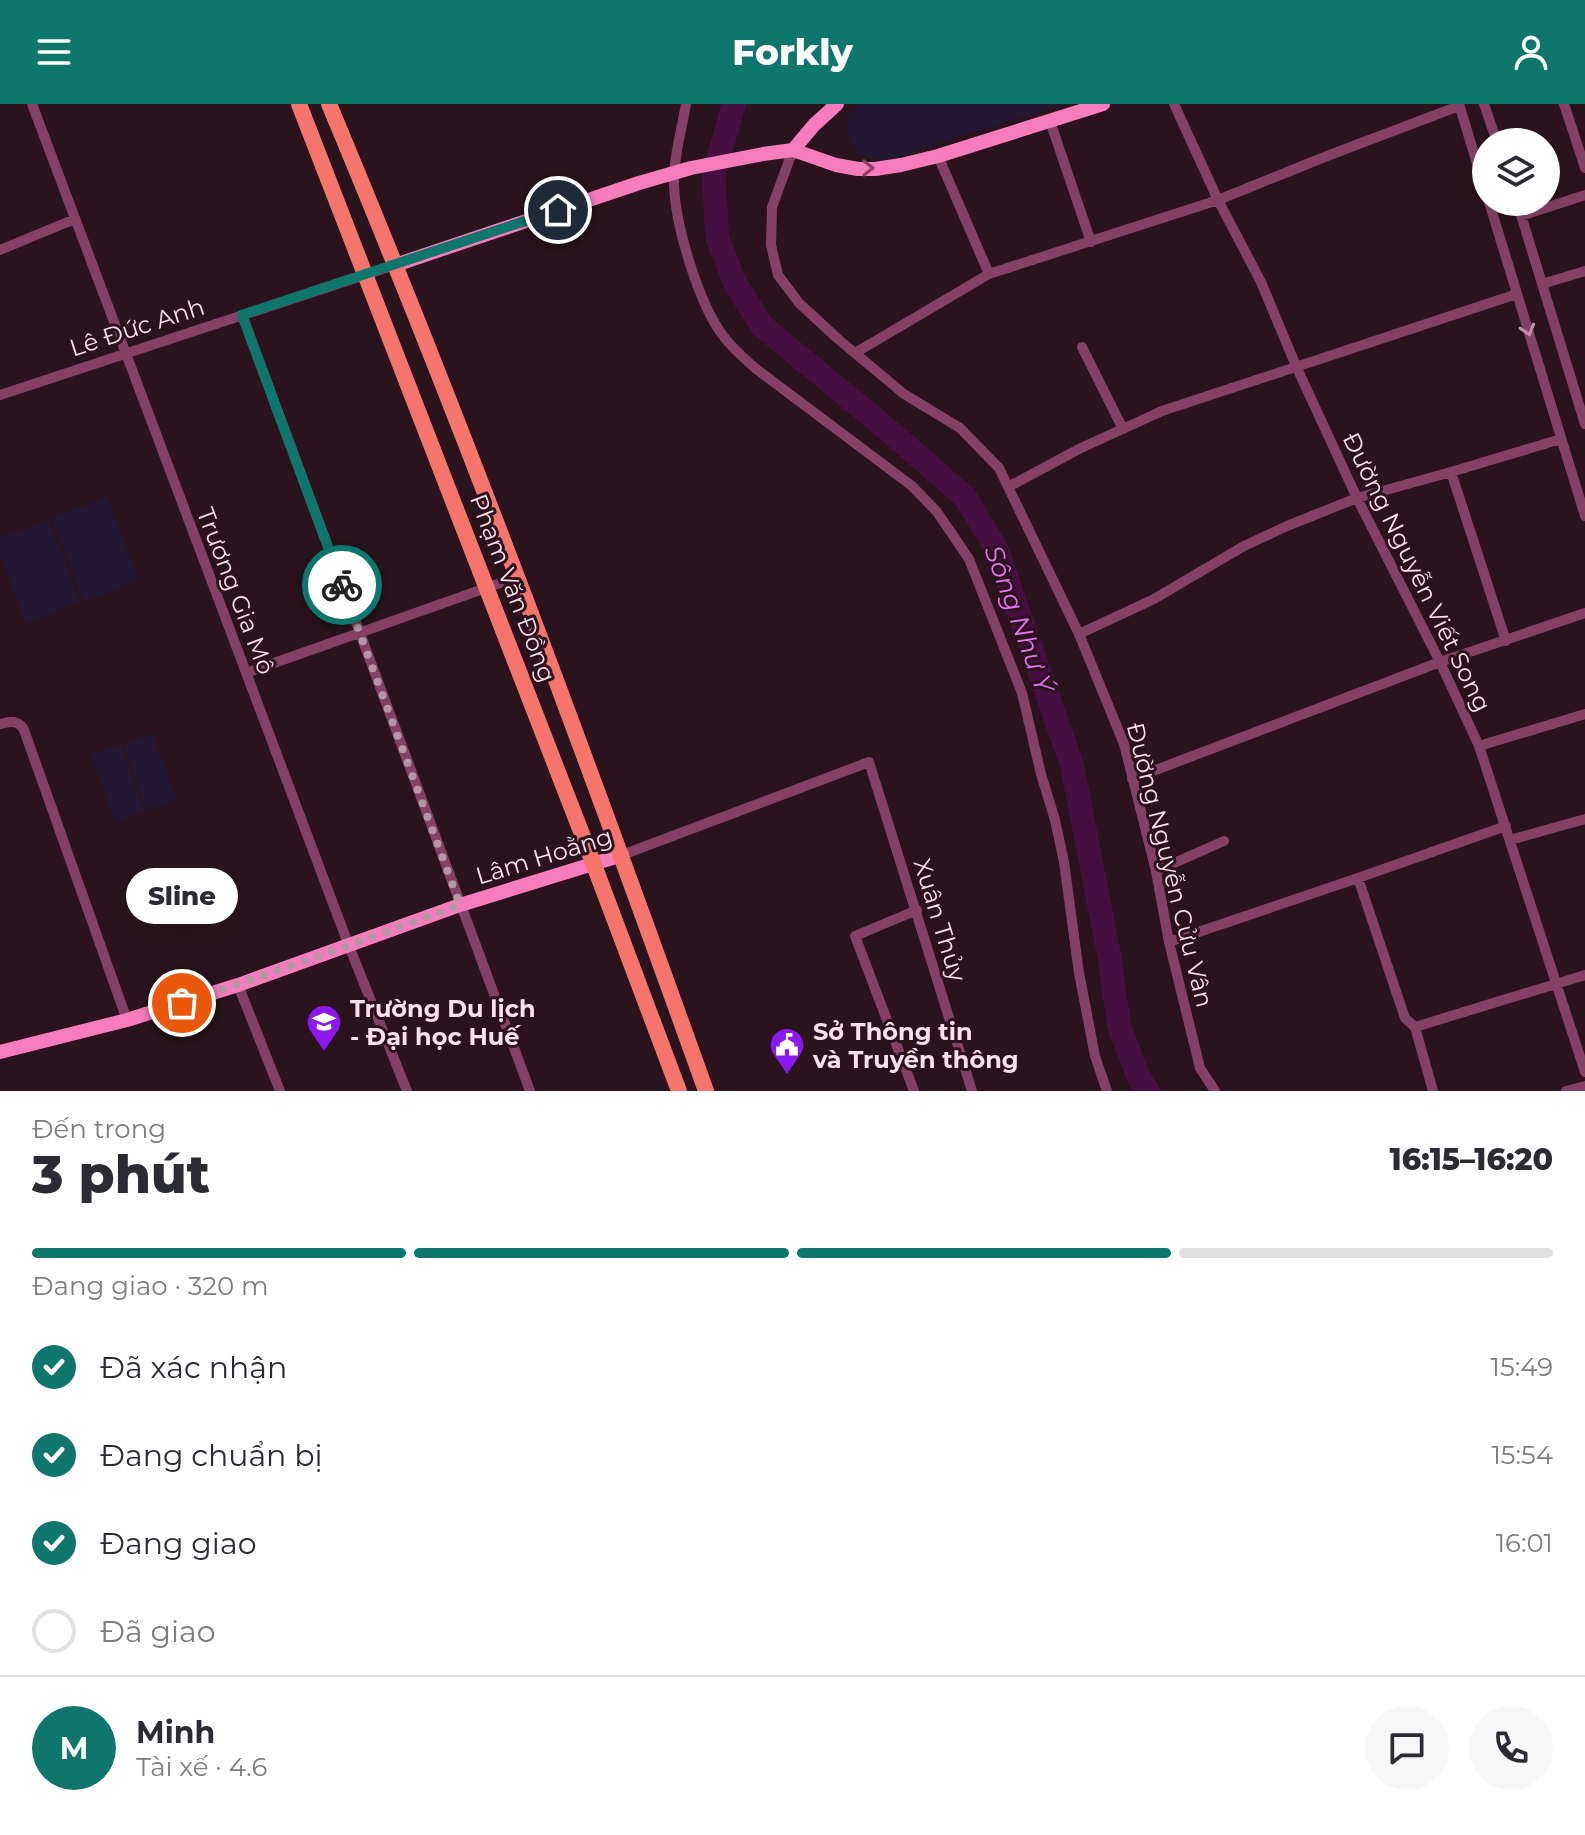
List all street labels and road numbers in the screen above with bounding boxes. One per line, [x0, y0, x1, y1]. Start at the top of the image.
street label: Lê Đức Anh [66, 292, 208, 362]
street label: Đường Nguyễn Viết Song [1337, 428, 1497, 716]
street label: Phạm Văn Đồng [464, 490, 562, 686]
street label: Trương Gia Mô [191, 504, 281, 678]
street label: Đường Nguyễn Cửu Vân [1121, 720, 1219, 1010]
street label: Lâm Hoằng [472, 821, 616, 891]
street label: Xuân Thủy [908, 855, 972, 985]

